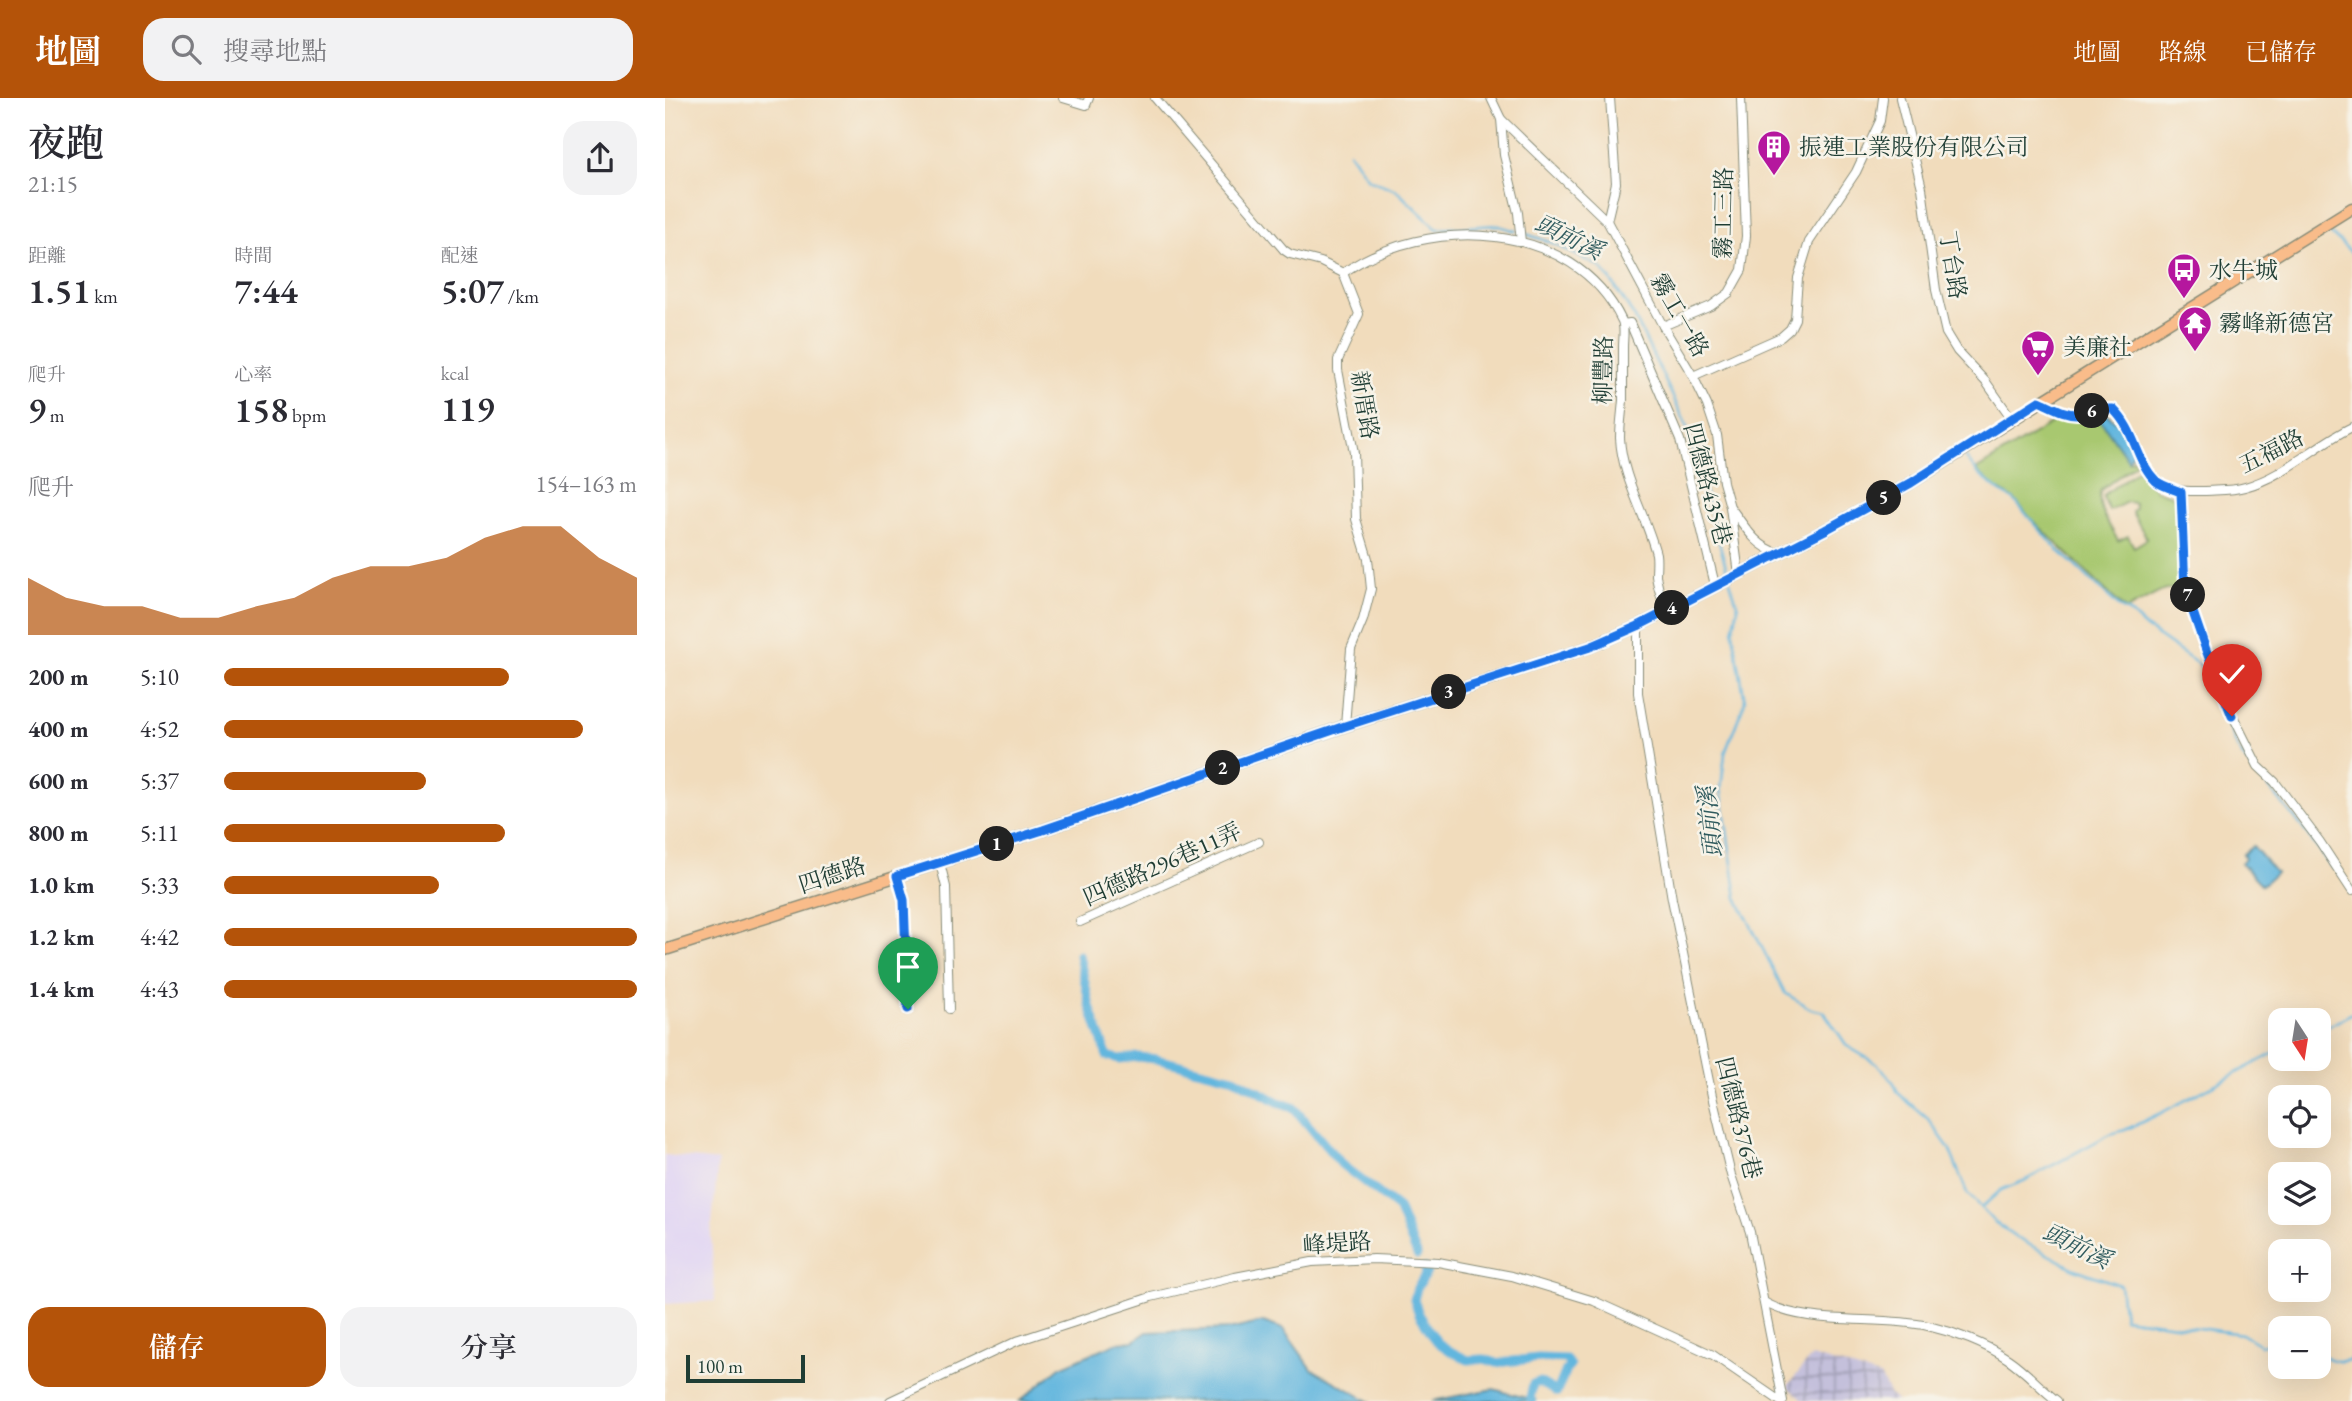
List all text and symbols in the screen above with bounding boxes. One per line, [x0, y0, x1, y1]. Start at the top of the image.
search box [143, 18, 633, 81]
text: 地圖 [35, 30, 101, 73]
icon: search [167, 30, 205, 68]
text: 搜尋地點 [223, 34, 327, 68]
text: 地圖 [2073, 36, 2121, 67]
text: 路線 [2159, 36, 2207, 67]
text: 已儲存 [2245, 36, 2317, 67]
text: 夜跑 [28, 118, 104, 167]
button: share [563, 121, 637, 195]
building icon: 振連工業股份有限公司 [1755, 128, 1793, 177]
place label: 振連工業股份有限公司 [1799, 132, 2029, 162]
street label: 霧工三路 [1707, 167, 1739, 259]
text: 21:15 [28, 169, 78, 199]
water label: 頭前溪 [1530, 207, 1611, 268]
street label: 丁台路 [1933, 229, 1973, 301]
text: 距離 [28, 243, 66, 268]
text: 時間 [234, 243, 272, 268]
text: 配速 [441, 243, 479, 268]
bus stop icon: 水牛城 [2165, 251, 2203, 300]
place label: 水牛城 [2209, 255, 2278, 285]
text: 1.51 [28, 268, 90, 313]
text: 7:44 [234, 268, 298, 313]
text: 5:07 [441, 268, 504, 313]
street label: 霧工一路 [1644, 268, 1716, 362]
text: km [90, 284, 118, 309]
text: /km [504, 284, 539, 309]
temple icon: 霧峰新德宮 [2176, 304, 2214, 353]
place label: 霧峰新德宮 [2219, 308, 2334, 338]
supermarket icon: 美廉社 [2019, 328, 2057, 377]
place label: 美廉社 [2063, 332, 2132, 362]
street label: 柳豐路 [1587, 335, 1619, 405]
text: kcal [441, 361, 469, 386]
text: 爬升 [28, 362, 66, 387]
text: 心率 [234, 362, 272, 387]
street label: 新厝路 [1344, 368, 1386, 442]
text: 119 [441, 386, 495, 431]
text: 9 [28, 387, 46, 432]
text: 158 [234, 387, 288, 432]
pin: 6 [2075, 394, 2109, 428]
text: 6 [2086, 398, 2097, 423]
text: m [46, 403, 65, 428]
text: bpm [288, 403, 326, 428]
street label: 四德路435巷 [1677, 420, 1739, 548]
street label: 五福路 [2233, 422, 2309, 480]
text: 154–163 m [536, 469, 637, 499]
text: 爬升 [28, 472, 74, 502]
pin: 5 [1867, 480, 1901, 516]
text: 5 [1878, 485, 1889, 510]
pin: 7 [2171, 578, 2205, 612]
text: 7 [2182, 582, 2193, 607]
pin: 4 [1655, 590, 1689, 626]
text: 4 [1666, 595, 1677, 620]
pin [2202, 644, 2262, 716]
icon: check [2213, 655, 2251, 693]
text: 200 m [28, 662, 89, 692]
text: 5:10 [140, 662, 179, 692]
pin: 3 [1431, 674, 1467, 710]
text: 3 [1443, 679, 1454, 704]
text: 400 m [28, 714, 89, 744]
text: 4:52 [140, 714, 179, 744]
pin: 2 [1205, 750, 1241, 786]
text: 2 [1217, 755, 1228, 780]
text: 600 m [28, 766, 89, 796]
text: 5:37 [140, 766, 179, 796]
water label: 頭前溪 [1690, 782, 1729, 859]
street label: 四德路296巷11弄 [1078, 816, 1246, 912]
text: 800 m [28, 818, 89, 848]
text: 5:11 [140, 818, 179, 848]
pin: 1 [979, 826, 1015, 862]
text: 1 [991, 831, 1002, 856]
street label: 四德路 [795, 850, 869, 900]
text: 1.0 km [28, 870, 95, 900]
text: 5:33 [140, 870, 179, 900]
text: 1.2 km [28, 922, 95, 952]
text: 4:42 [140, 922, 179, 952]
pin [878, 937, 938, 1009]
icon: arrive [889, 948, 927, 986]
text: 1.4 km [28, 974, 95, 1004]
text: 4:43 [140, 974, 179, 1004]
north arrow [2268, 1008, 2331, 1071]
map controls [2268, 1008, 2331, 1379]
street label: 四德路376巷 [1709, 1054, 1769, 1182]
button: locate [2268, 1085, 2331, 1148]
button: layers [2268, 1162, 2331, 1225]
water label: 頭前溪 [2038, 1216, 2119, 1277]
street label: 峰堤路 [1302, 1226, 1372, 1260]
button: + [2268, 1239, 2331, 1302]
button: 儲存 [28, 1307, 326, 1387]
button: 分享 [340, 1307, 637, 1387]
button: − [2268, 1316, 2331, 1379]
scale bar [686, 1352, 805, 1384]
text: 100 m [697, 1354, 743, 1379]

